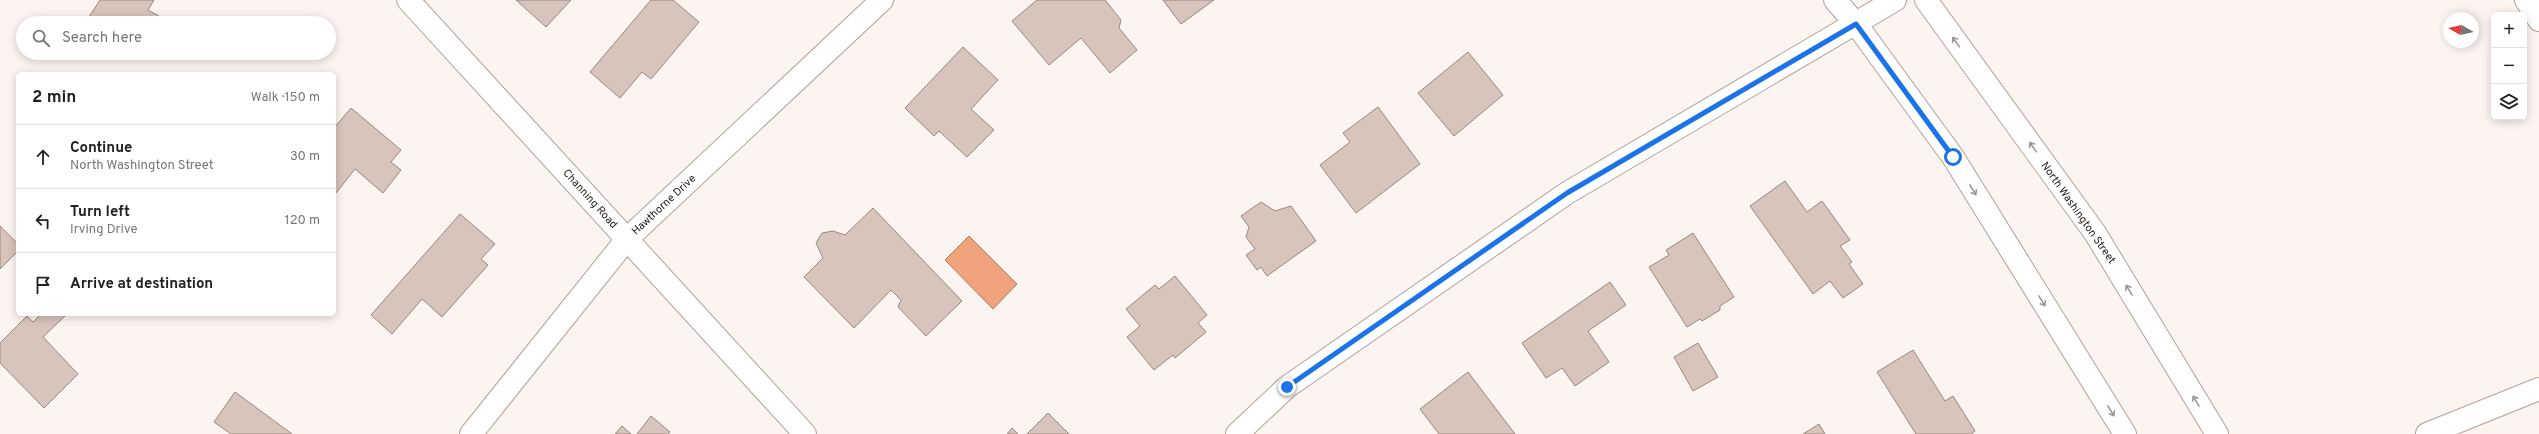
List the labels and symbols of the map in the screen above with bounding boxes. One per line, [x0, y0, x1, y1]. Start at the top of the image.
north arrow [2443, 12, 2479, 48]
one-way arrow [1952, 37, 1960, 48]
one-way arrow [2028, 142, 2037, 153]
route start [1944, 148, 1962, 166]
street label: North Washington Street [2037, 159, 2119, 267]
street label: Channing Road [560, 166, 620, 232]
street label: Hawthorne Drive [629, 172, 699, 238]
one-way arrow [1970, 184, 1978, 196]
one-way arrow [2125, 284, 2133, 295]
one-way arrow [2038, 295, 2046, 306]
route end [1278, 378, 1296, 396]
one-way arrow [2192, 395, 2200, 407]
one-way arrow [2107, 405, 2115, 417]

